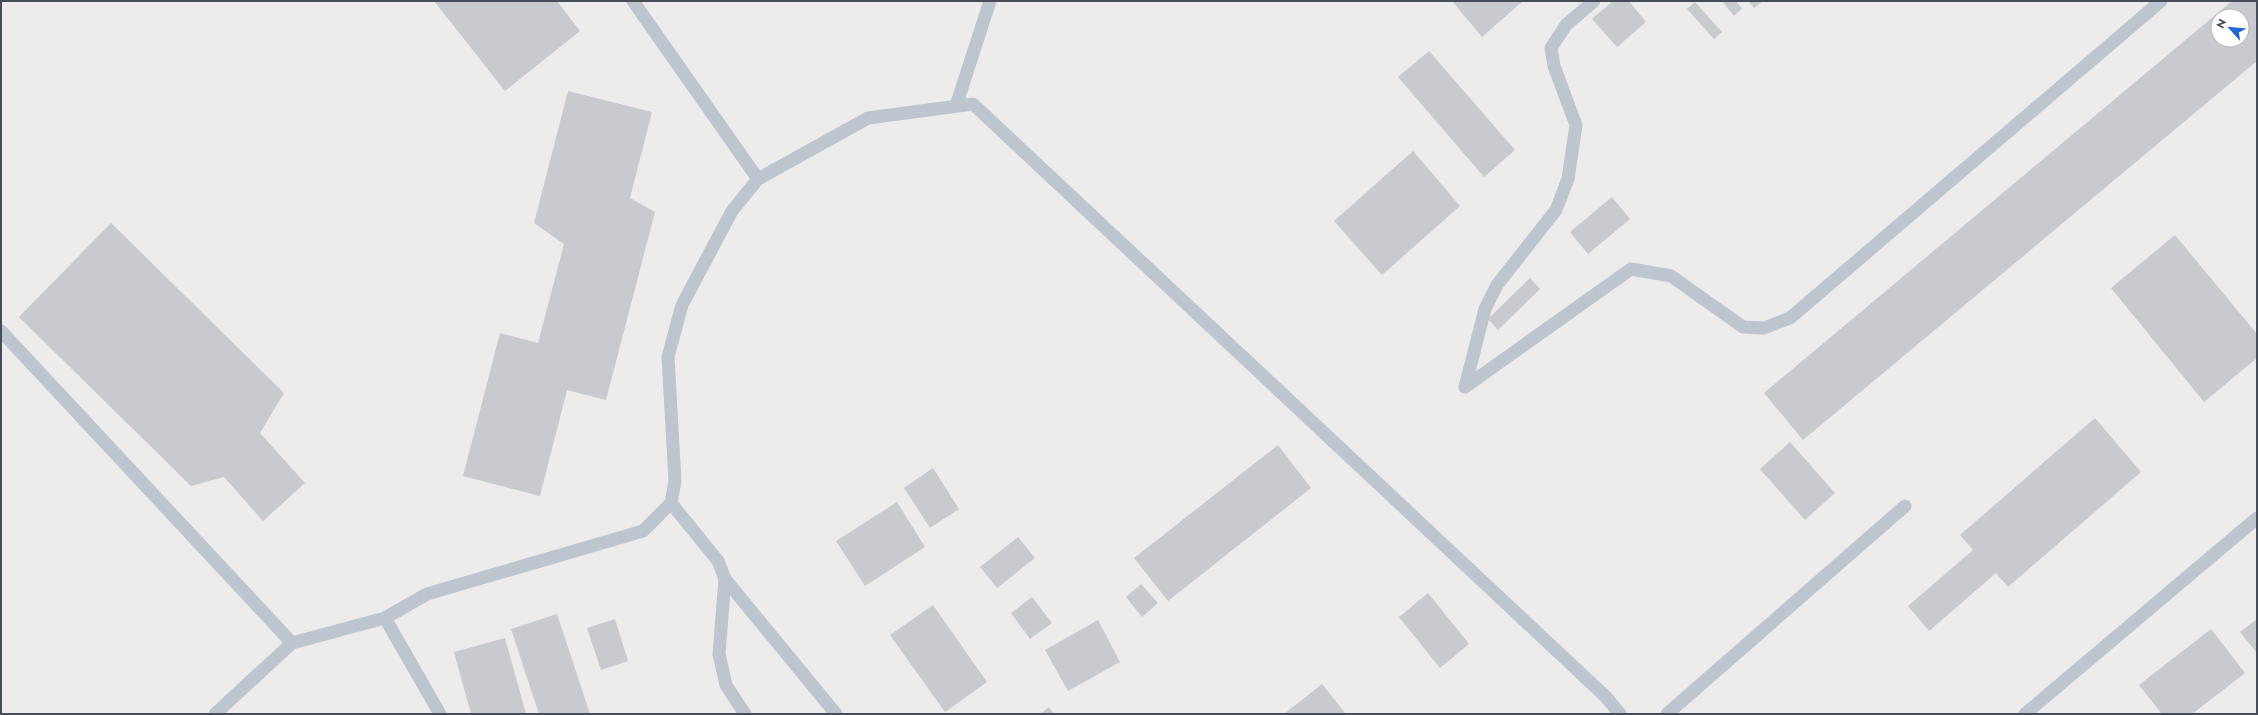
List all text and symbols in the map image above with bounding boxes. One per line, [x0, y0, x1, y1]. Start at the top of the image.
north arrow [2210, 8, 2250, 48]
text: N [2212, 16, 2230, 31]

